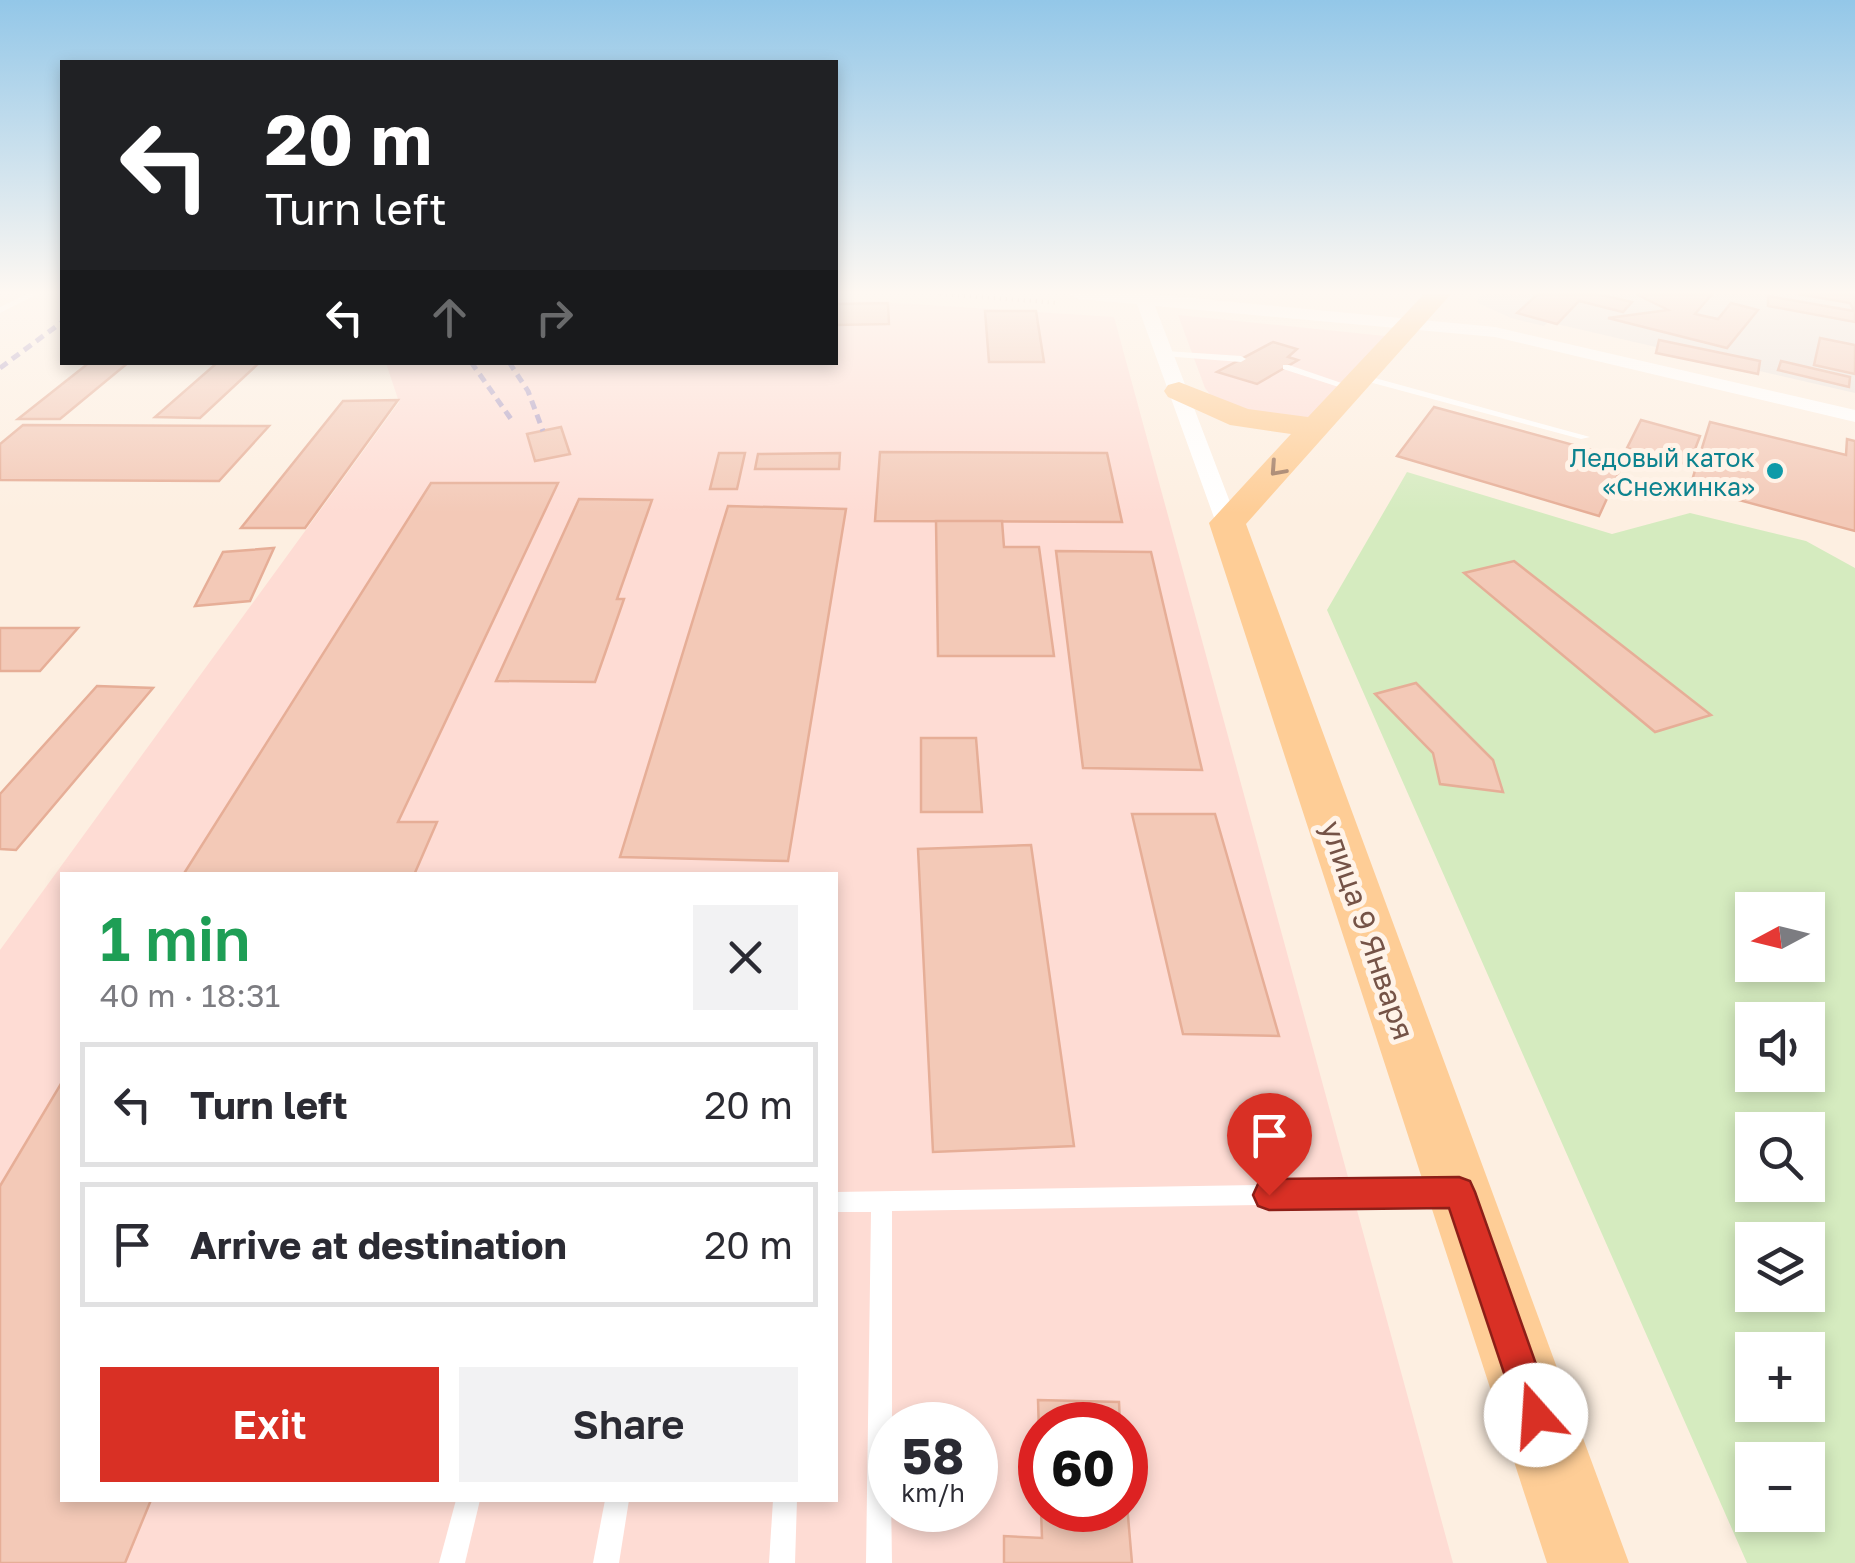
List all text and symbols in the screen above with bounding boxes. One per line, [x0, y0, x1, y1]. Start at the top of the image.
text: 20 m [265, 96, 432, 180]
icon: left [100, 100, 230, 230]
text: Turn left [265, 181, 447, 235]
icon: left [317, 290, 372, 345]
icon: ahead [422, 290, 477, 345]
icon: right [527, 290, 582, 345]
place label: Ледовый каток «Снежинка» [1569, 442, 1755, 502]
one-way arrow [1271, 457, 1289, 475]
marker: Ледовый каток «Снежинка» [1764, 460, 1786, 482]
street label: улица 9 Января [1314, 816, 1422, 1044]
north arrow [1735, 892, 1825, 982]
map controls [1735, 892, 1825, 1532]
text: 1 min [100, 902, 250, 974]
button: close [693, 905, 798, 1010]
text: 40 m · 18:31 [100, 976, 280, 1014]
button: sound [1735, 1002, 1825, 1092]
icon: left [105, 1077, 160, 1132]
text: Turn left [190, 1082, 348, 1127]
text: 20 m [704, 1082, 793, 1127]
pin [1227, 1093, 1312, 1196]
icon: arrive [1242, 1108, 1297, 1163]
button: search [1735, 1112, 1825, 1202]
icon: arrive [105, 1217, 160, 1272]
text: Arrive at destination [190, 1222, 567, 1267]
text: 20 m [704, 1222, 793, 1267]
button: layers [1735, 1222, 1825, 1312]
button: + [1735, 1332, 1825, 1422]
position arrow [1484, 1363, 1588, 1467]
button: Exit [100, 1367, 439, 1482]
button: Share [459, 1367, 798, 1482]
speed limit sign: 60 [1018, 1402, 1148, 1532]
text: 58 [902, 1425, 964, 1485]
button: − [1735, 1442, 1825, 1532]
text: km/h [901, 1477, 965, 1508]

